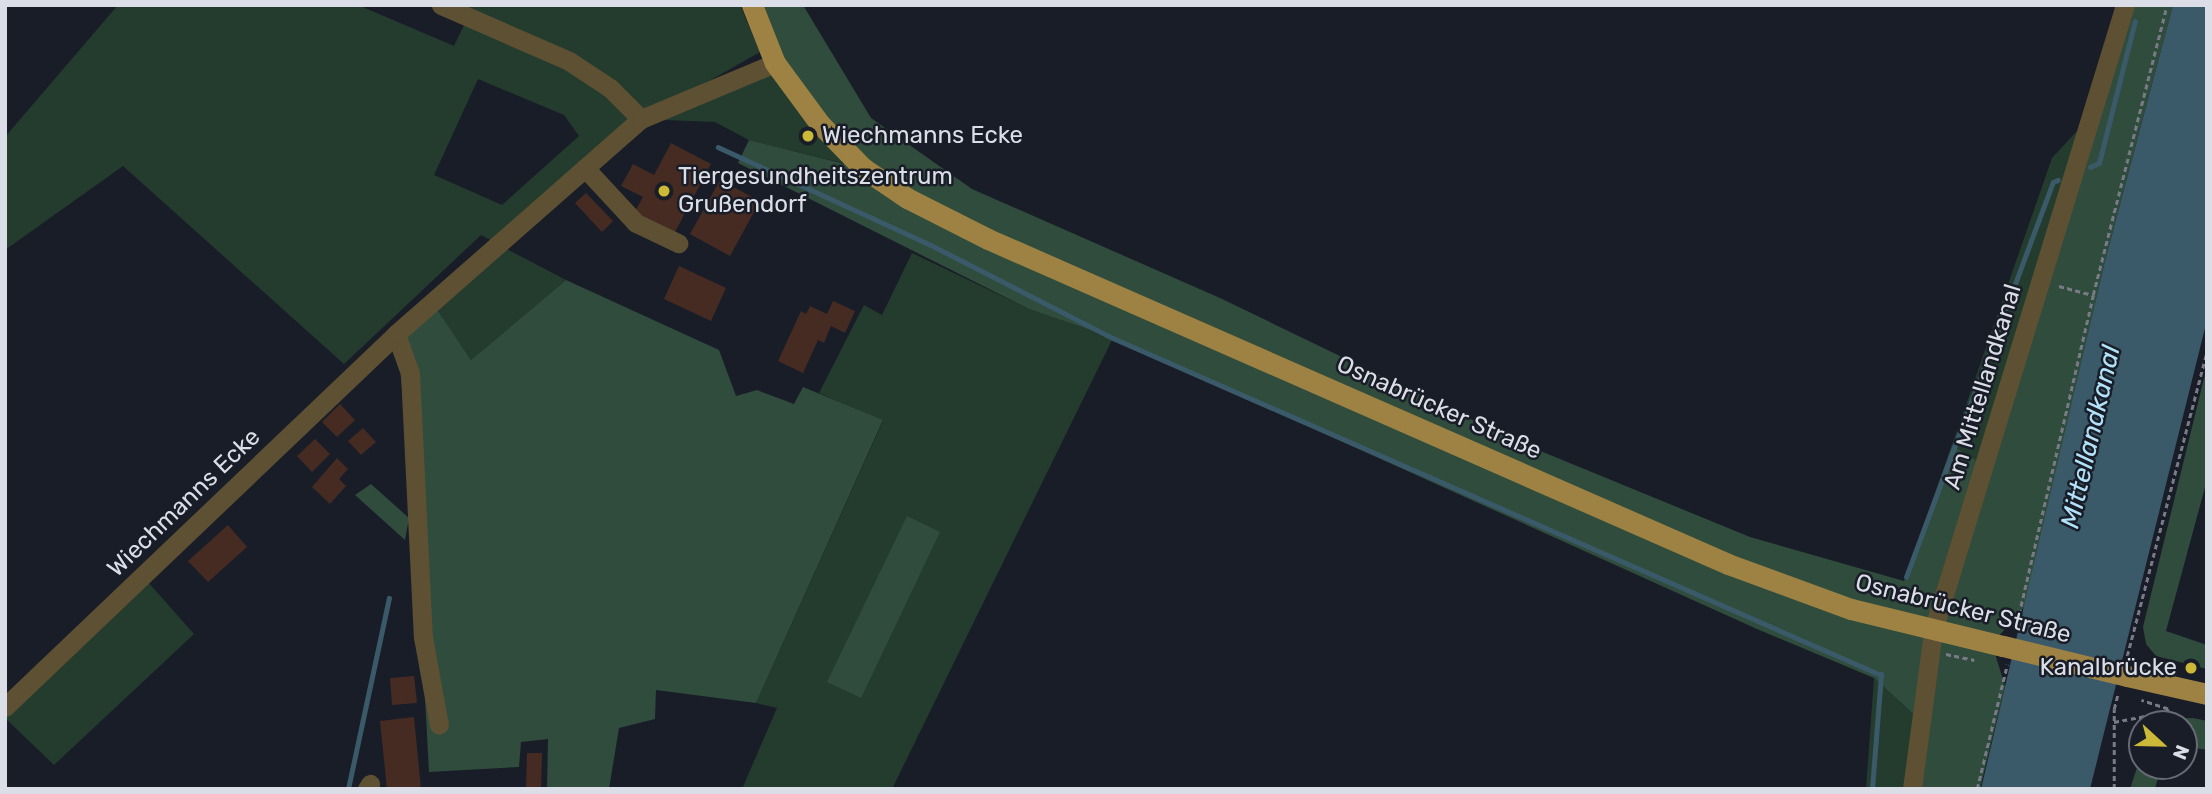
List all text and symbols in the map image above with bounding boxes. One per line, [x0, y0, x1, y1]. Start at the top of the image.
place label: Wiechmanns Ecke [822, 122, 1023, 150]
marker: Wiechmanns Ecke [800, 128, 816, 144]
place label: Tiergesundheitszentrum Grußendorf [678, 163, 953, 219]
marker: Tiergesundheitszentrum Grußendorf [656, 183, 672, 199]
street label: Am Mittellandkanal [1938, 281, 2028, 493]
water label: Mittellandkanal [2055, 343, 2127, 531]
street label: Osnabrücker Straße [1332, 350, 1546, 466]
street label: Wiechmanns Ecke [102, 423, 266, 583]
street label: Osnabrücker Straße [1852, 568, 2074, 650]
place label: Kanalbrücke [2040, 654, 2177, 682]
marker: Kanalbrücke [2183, 660, 2199, 676]
north arrow [2128, 710, 2198, 780]
text: N [2168, 742, 2194, 763]

